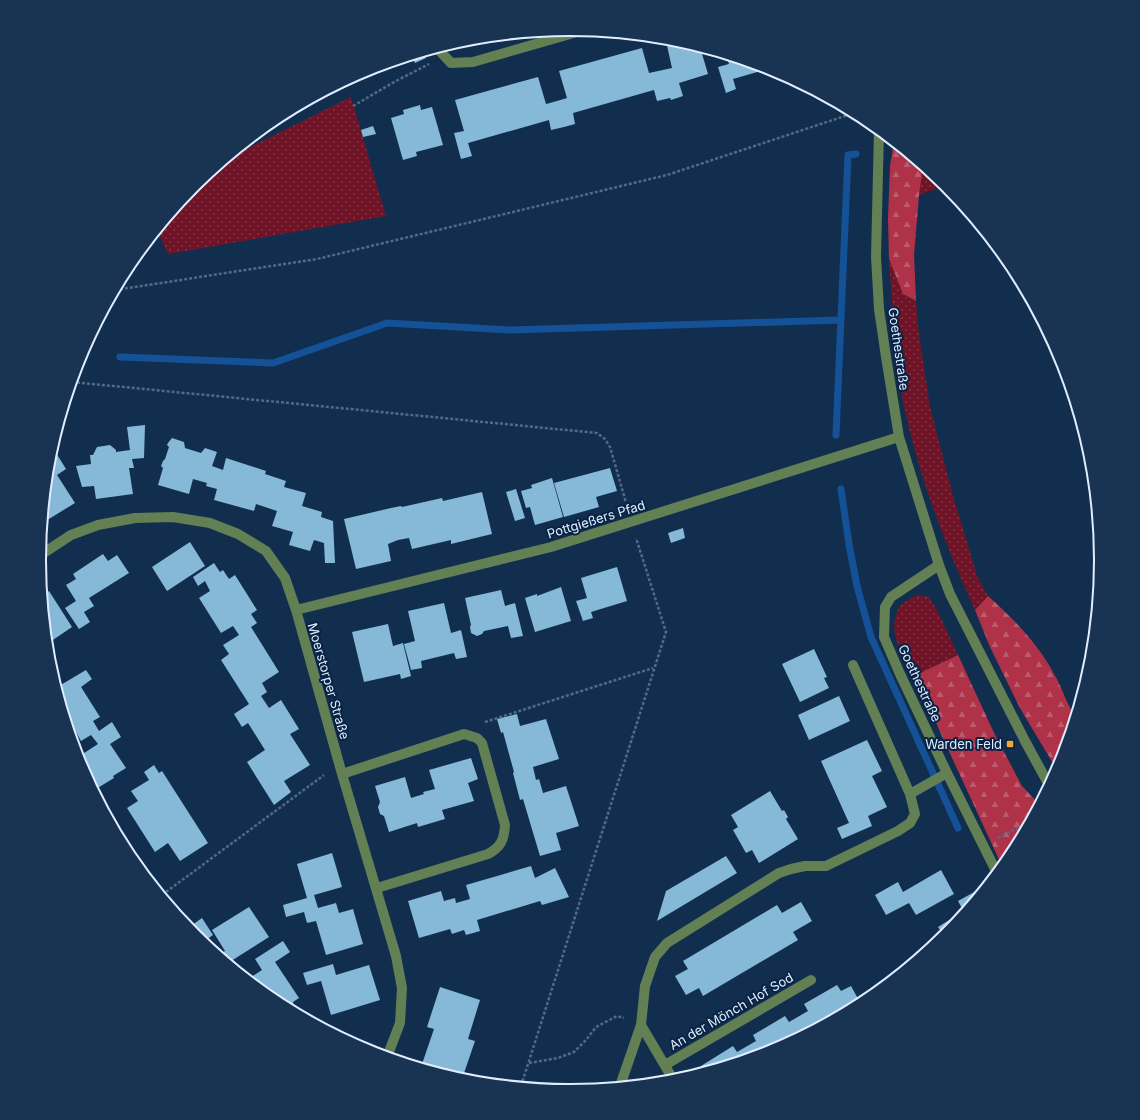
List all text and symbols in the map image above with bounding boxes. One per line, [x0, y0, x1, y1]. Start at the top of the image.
street label: Goethestraße [885, 307, 913, 391]
street label: Pottgießers Pfad [545, 496, 647, 542]
street label: Moerstorper Straße [305, 621, 353, 741]
street label: Goethestraße [895, 642, 945, 724]
place label: Warden Feld [925, 736, 1002, 752]
marker: Warden Feld [1005, 739, 1015, 749]
street label: An der Mönch Hof Sod [666, 969, 796, 1053]

